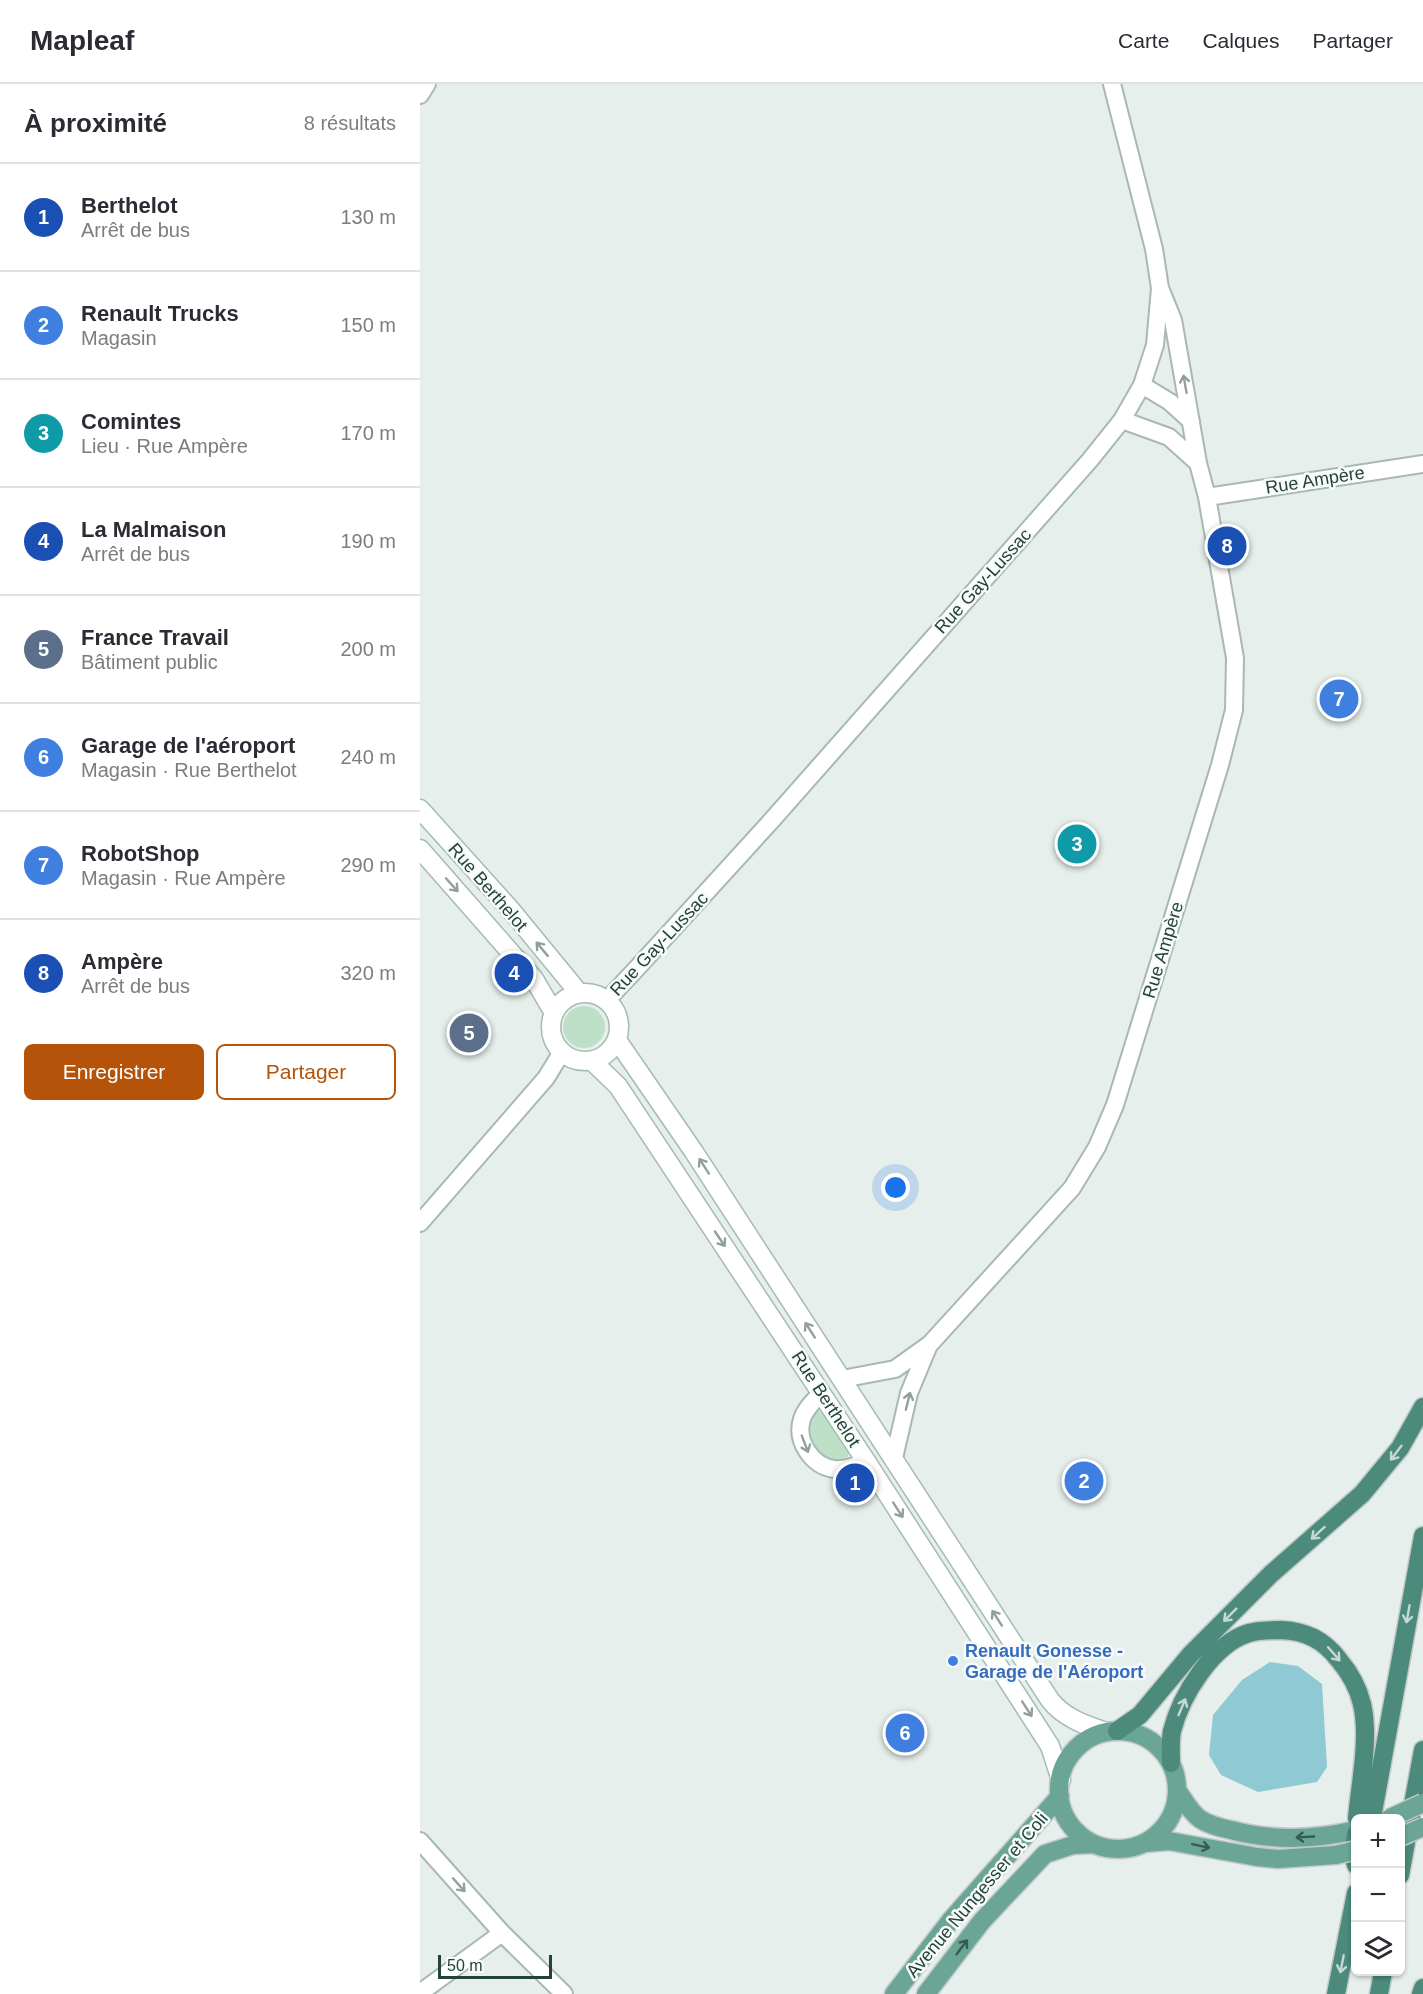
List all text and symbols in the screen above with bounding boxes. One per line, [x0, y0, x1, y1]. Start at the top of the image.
text: Mapleaf [30, 25, 134, 56]
text: Carte [1118, 29, 1169, 52]
text: Calques [1202, 29, 1279, 52]
text: Partager [1312, 29, 1393, 52]
text: À proximité [24, 108, 167, 138]
text: 8 résultats [304, 112, 396, 134]
text: Berthelot [81, 193, 178, 218]
text: 1 [38, 206, 49, 228]
text: 130 m [340, 206, 396, 228]
text: Arrêt de bus [81, 219, 190, 241]
text: Renault Trucks [81, 301, 239, 326]
text: 2 [38, 314, 49, 336]
text: 150 m [340, 314, 396, 336]
text: Magasin [81, 327, 157, 349]
one-way arrow [1179, 375, 1190, 395]
text: Comintes [81, 409, 181, 434]
text: 3 [38, 422, 49, 444]
text: 170 m [340, 422, 396, 444]
text: Lieu · Rue Ampère [81, 435, 248, 457]
street label: Rue Ampère [1264, 462, 1366, 498]
text: La Malmaison [81, 517, 226, 542]
street label: Rue Gay-Lussac [931, 524, 1035, 638]
pin: 8 [1208, 524, 1246, 568]
text: 4 [38, 530, 49, 552]
text: 190 m [340, 530, 396, 552]
text: Arrêt de bus [81, 543, 190, 565]
text: France Travail [81, 625, 229, 650]
text: 5 [38, 638, 49, 660]
text: 200 m [340, 638, 396, 660]
text: Bâtiment public [81, 651, 218, 673]
pin: 7 [1320, 676, 1358, 722]
text: Garage de l'aéroport [81, 733, 295, 758]
text: 6 [38, 746, 49, 768]
text: 240 m [340, 746, 396, 768]
text: Magasin · Rue Berthelot [81, 759, 297, 781]
pin: 3 [1058, 822, 1096, 867]
street label: Rue Berthelot [444, 839, 532, 935]
text: RobotShop [81, 841, 200, 866]
text: 7 [38, 854, 49, 876]
text: 290 m [340, 854, 396, 876]
text: Magasin · Rue Ampère [81, 867, 286, 889]
one-way arrow [445, 877, 459, 892]
street label: Rue Gay-Lussac [606, 888, 712, 1000]
street label: Rue Ampère [1139, 899, 1187, 1001]
one-way arrow [535, 941, 548, 957]
text: Ampère [81, 949, 163, 974]
pin: 4 [494, 950, 533, 996]
text: 8 [38, 962, 49, 984]
text: 320 m [340, 962, 396, 984]
text: Arrêt de bus [81, 975, 190, 997]
pin: 5 [449, 1010, 488, 1056]
button: Enregistrer [24, 1044, 204, 1100]
button: Partager [216, 1044, 396, 1100]
one-way arrow [697, 1158, 710, 1175]
your location [881, 1173, 910, 1202]
one-way arrow [714, 1231, 726, 1247]
one-way arrow [804, 1322, 816, 1339]
street label: Rue Berthelot [788, 1347, 864, 1451]
one-way arrow [902, 1392, 914, 1411]
one-way arrow [800, 1434, 811, 1452]
one-way arrow [1390, 1445, 1402, 1461]
pin: 2 [1064, 1458, 1104, 1504]
pin: 1 [836, 1460, 874, 1506]
one-way arrow [892, 1501, 904, 1518]
one-way arrow [1311, 1526, 1326, 1540]
one-way arrow [1403, 1603, 1414, 1623]
one-way arrow [1223, 1608, 1237, 1623]
one-way arrow [991, 1610, 1003, 1627]
place label: Renault Gonesse - Garage de l'Aéroport [965, 1641, 1143, 1682]
one-way arrow [1327, 1646, 1341, 1661]
marker: Renault Gonesse - Garage de l'Aéroport [946, 1654, 960, 1668]
one-way arrow [1177, 1698, 1188, 1716]
one-way arrow [1021, 1700, 1033, 1717]
pin: 6 [886, 1710, 924, 1756]
street label: Avenue Nungesser et Coli [902, 1809, 1052, 1981]
map controls [1351, 1814, 1405, 1976]
button: + [1351, 1814, 1405, 1868]
one-way arrow [1295, 1832, 1315, 1843]
one-way arrow [1190, 1841, 1210, 1852]
button: − [1351, 1868, 1405, 1922]
one-way arrow [452, 1877, 466, 1892]
button: layers [1351, 1922, 1405, 1976]
one-way arrow [955, 1940, 968, 1956]
scale bar [438, 1952, 552, 1980]
one-way arrow [1336, 1954, 1347, 1974]
text: 50 m [447, 1957, 483, 1974]

